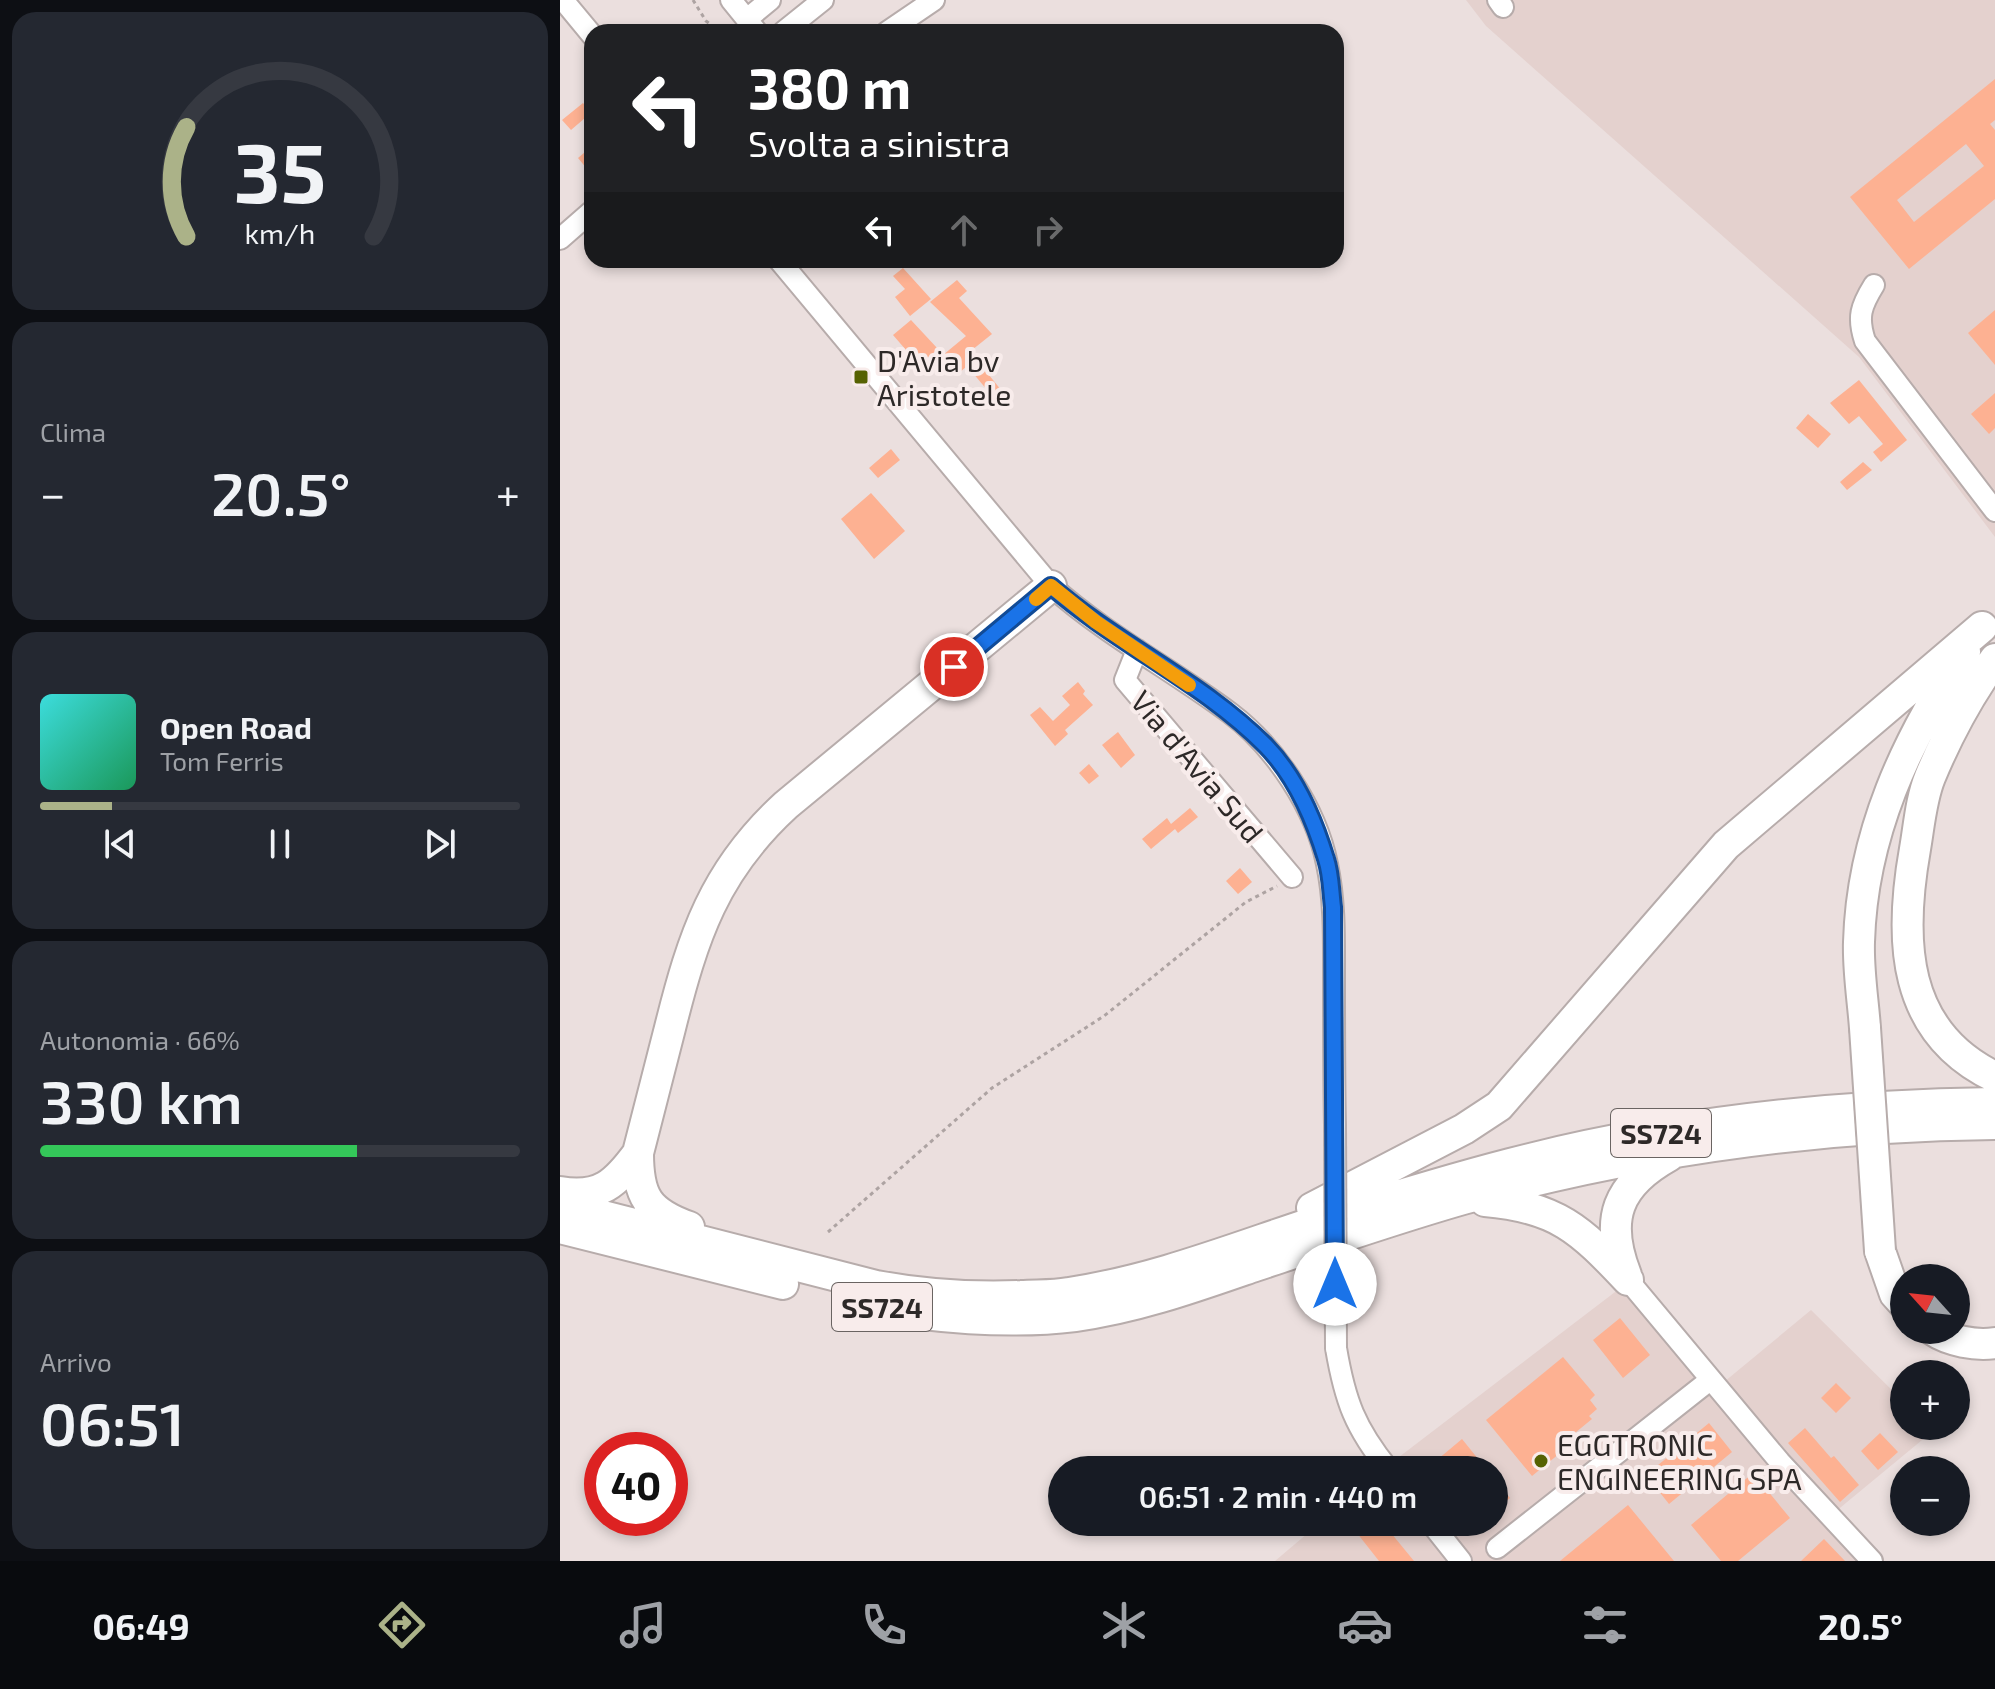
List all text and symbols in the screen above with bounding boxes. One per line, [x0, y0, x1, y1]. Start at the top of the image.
text: 380 m [748, 53, 911, 120]
icon: left [616, 56, 720, 160]
text: 35 [233, 119, 327, 219]
text: Svolta a sinistra [748, 121, 1010, 164]
icon: left [858, 208, 902, 252]
icon: ahead [942, 208, 986, 252]
icon: right [1026, 208, 1070, 252]
text: km/h [245, 215, 315, 250]
place label: D'Avia bv Aristotele [877, 342, 1011, 412]
marker: D'Avia bv Aristotele [852, 368, 870, 386]
text: Clima [40, 416, 106, 447]
text: 20.5° [211, 456, 351, 528]
text: − [40, 466, 66, 519]
text: + [496, 466, 520, 519]
pin [920, 633, 988, 701]
icon: arrive [932, 645, 976, 689]
street label: Via d'Avia Sud [1124, 683, 1272, 849]
text: Open Road [160, 709, 312, 745]
text: Tom Ferris [160, 745, 284, 776]
icon: previous [98, 822, 142, 866]
icon: pause [258, 822, 302, 866]
icon: next [418, 822, 462, 866]
text: Autonomia · 66% [40, 1024, 240, 1055]
text: 330 km [40, 1064, 243, 1136]
road number: SS724 [1611, 1109, 1711, 1157]
position arrow [1293, 1242, 1377, 1326]
north arrow [1890, 1264, 1970, 1344]
map controls [1890, 1264, 1970, 1536]
road number: SS724 [832, 1283, 932, 1331]
text: Arrivo [40, 1346, 112, 1377]
button: + [1890, 1360, 1970, 1440]
text: 06:51 [40, 1386, 185, 1458]
place label: EGGTRONIC ENGINEERING SPA [1557, 1426, 1802, 1496]
speed limit sign: 40 [584, 1432, 688, 1536]
marker: EGGTRONIC ENGINEERING SPA [1532, 1452, 1550, 1470]
button: − [1890, 1456, 1970, 1536]
text: 06:51 · 2 min · 440 m [1139, 1478, 1417, 1514]
icon: directions [374, 1597, 430, 1653]
icon: music [615, 1597, 671, 1653]
icon: phone [856, 1597, 912, 1653]
icon: climate [1096, 1597, 1152, 1653]
icon: car [1337, 1597, 1393, 1653]
icon: filters [1577, 1597, 1633, 1653]
text: 06:49 [92, 1604, 190, 1647]
text: 20.5° [1818, 1604, 1903, 1647]

